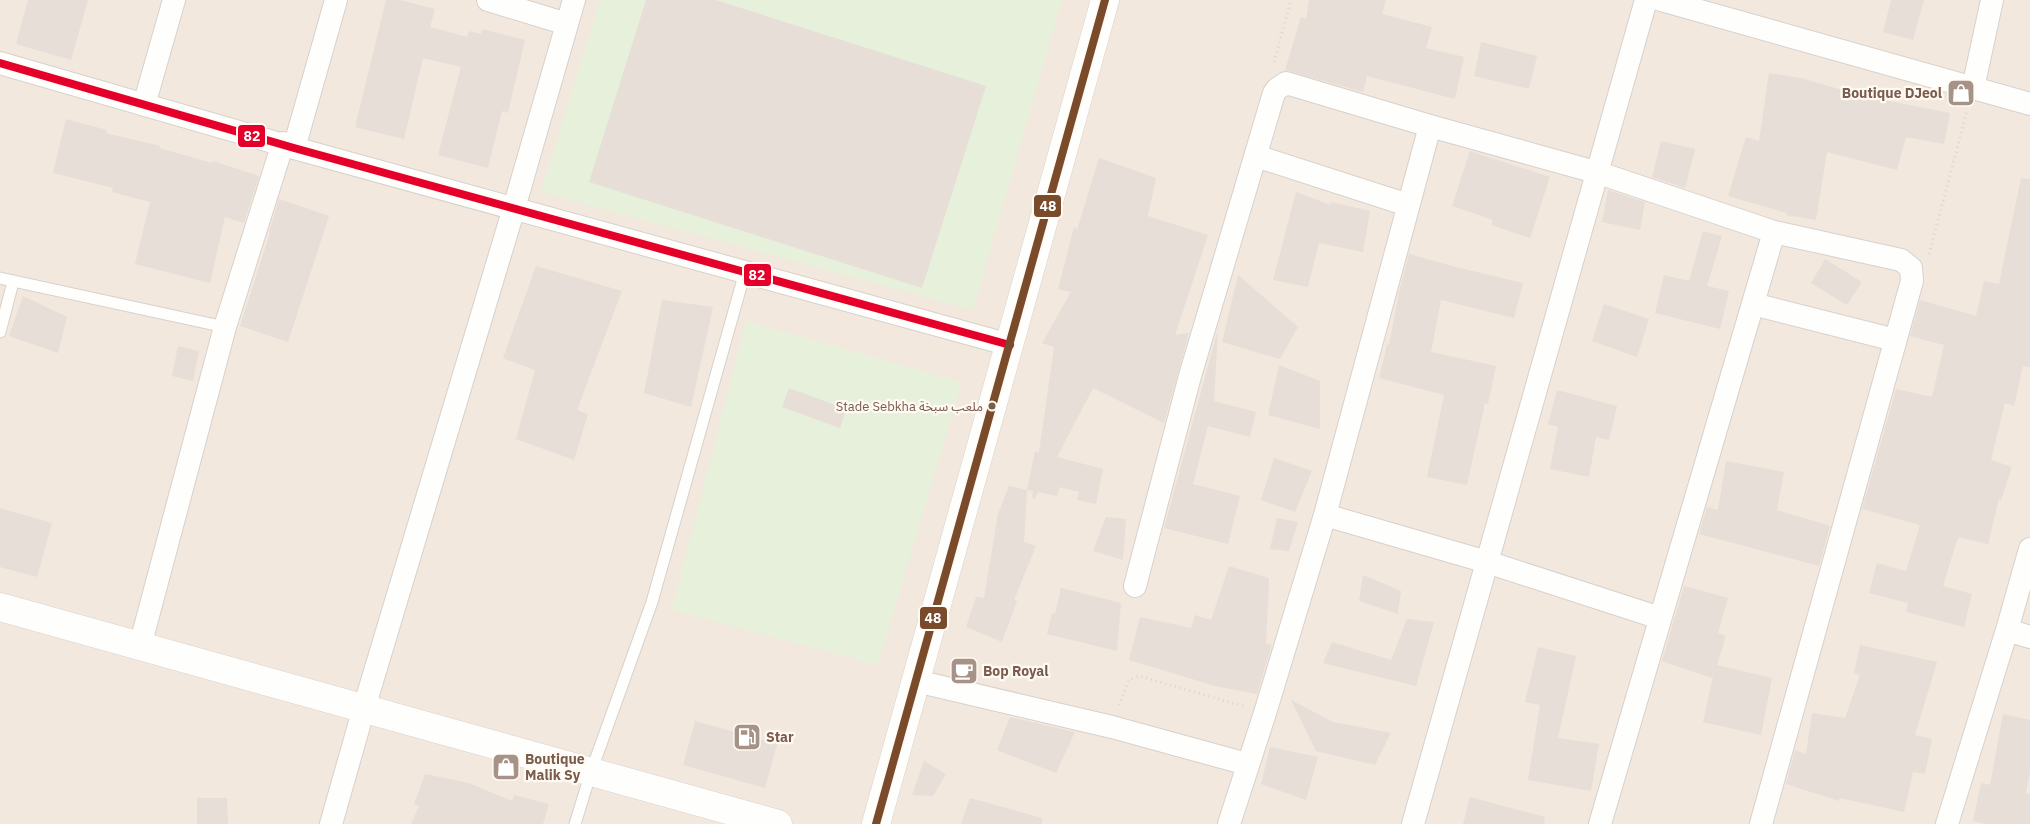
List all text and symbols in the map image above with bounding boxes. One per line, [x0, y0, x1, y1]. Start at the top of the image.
shop icon: Boutique DJeol [1946, 78, 1976, 108]
place label: Boutique DJeol [1842, 84, 1942, 102]
line badge: 82 [237, 124, 266, 148]
text: 82 [244, 127, 260, 145]
line badge: 48 [1033, 194, 1062, 218]
text: 48 [1040, 197, 1056, 215]
line badge: 82 [743, 263, 772, 287]
text: 82 [749, 266, 765, 284]
place label: Stade Sebkha ملعب سبخة [836, 398, 983, 415]
marker: Stade Sebkha ملعب سبخة [987, 401, 997, 411]
line badge: 48 [919, 606, 948, 630]
text: 48 [925, 609, 941, 627]
cafe icon: Bop Royal [949, 656, 979, 686]
place label: Bop Royal [983, 662, 1049, 680]
fuel station icon: Star [732, 722, 762, 752]
place label: Star [766, 728, 794, 746]
place label: Boutique Malik Sy [525, 750, 585, 784]
shop icon: Boutique Malik Sy [491, 752, 521, 782]

